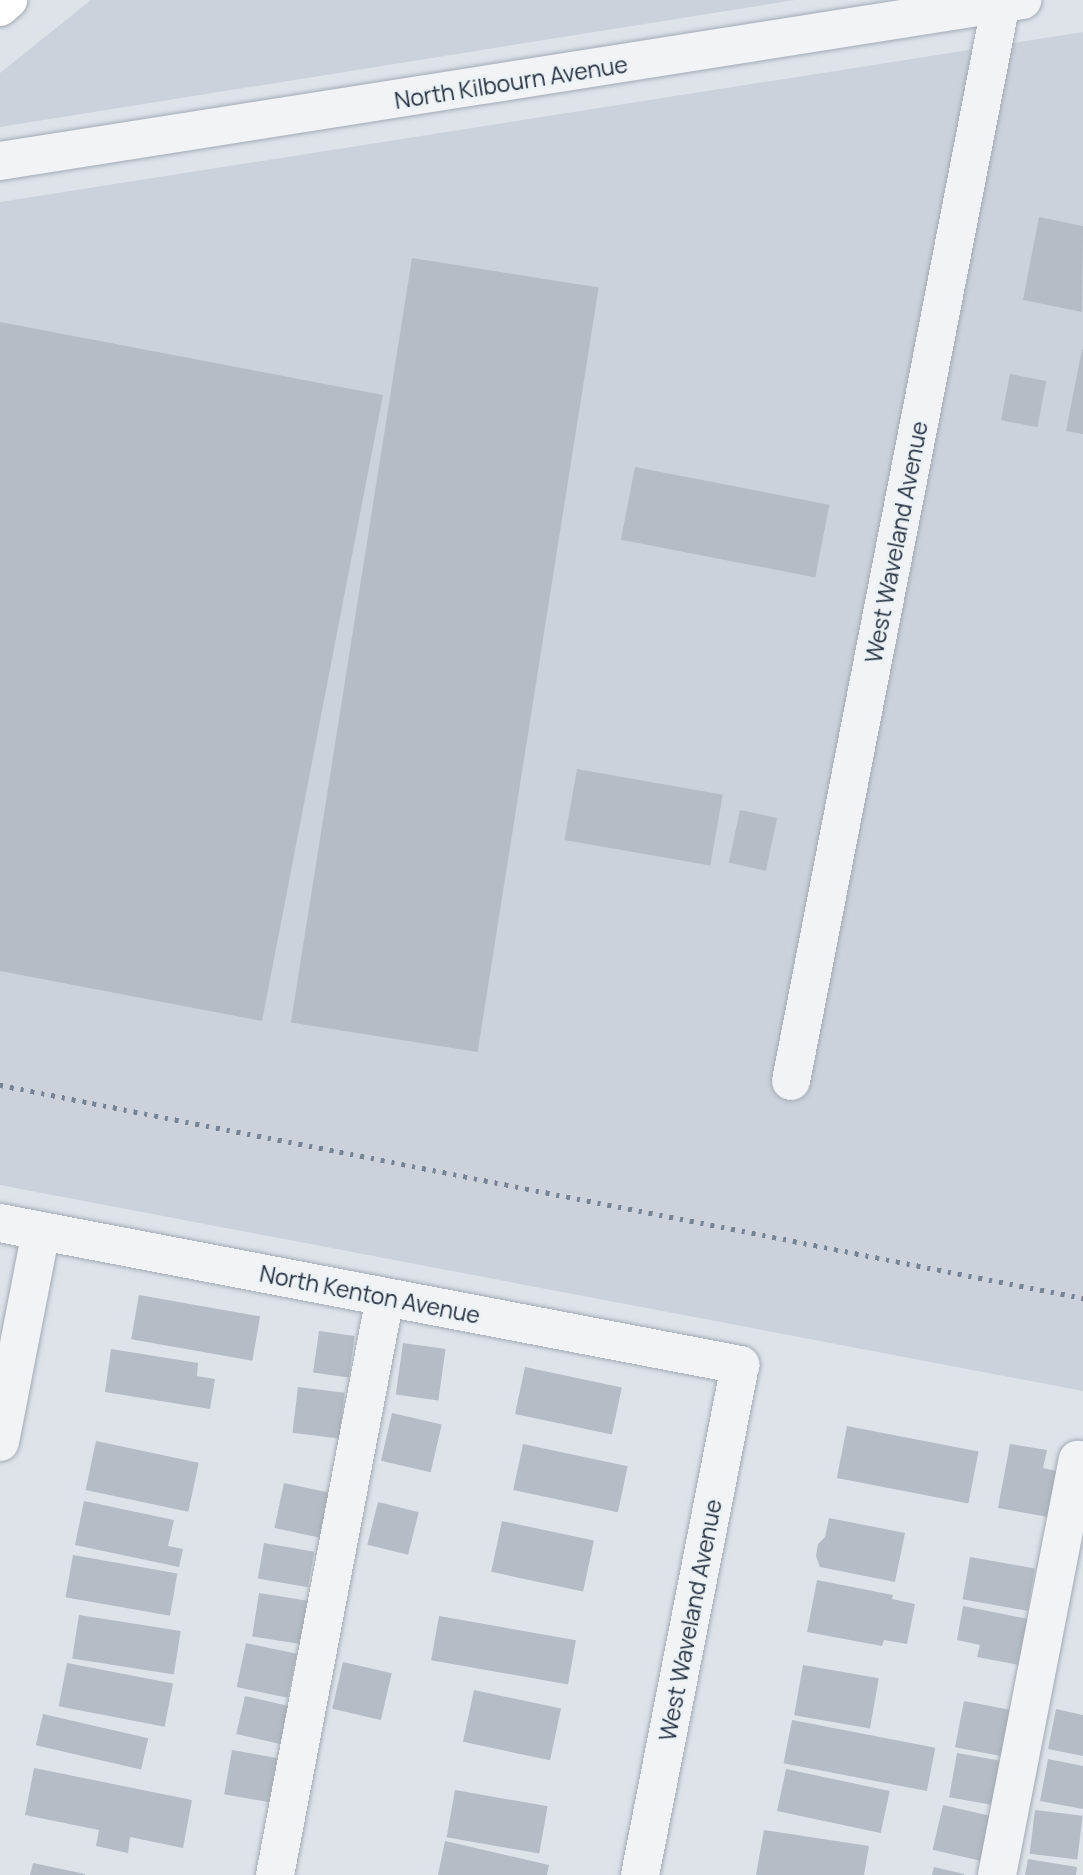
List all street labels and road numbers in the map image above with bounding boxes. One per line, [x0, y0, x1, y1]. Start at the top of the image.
street label: North Kilbourn Avenue [392, 50, 630, 114]
street label: West Waveland Avenue [859, 419, 933, 665]
street label: North Kenton Avenue [257, 1259, 483, 1329]
street label: West Waveland Avenue [653, 1497, 727, 1743]

